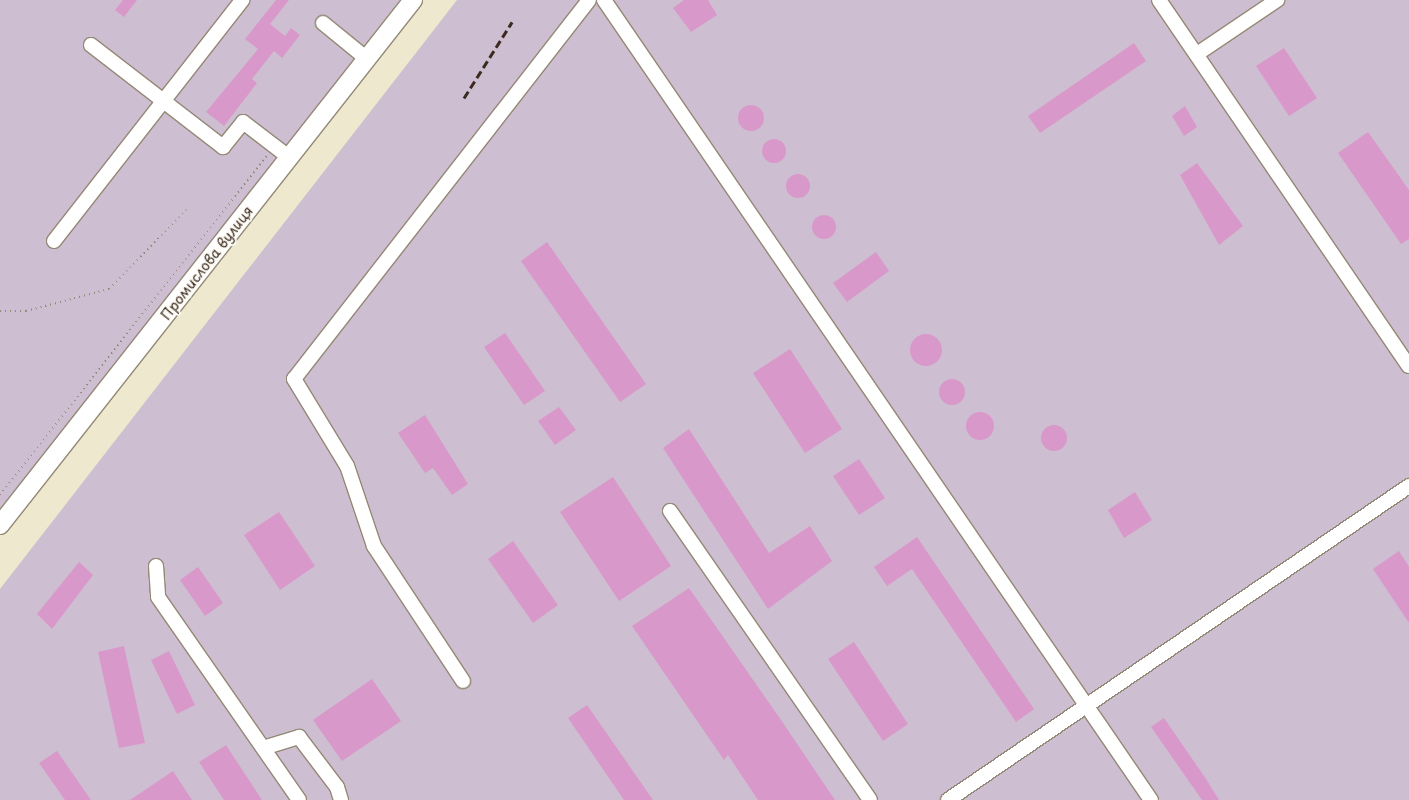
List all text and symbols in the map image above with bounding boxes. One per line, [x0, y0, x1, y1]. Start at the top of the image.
street label: Промислова вулиця [157, 203, 257, 323]

